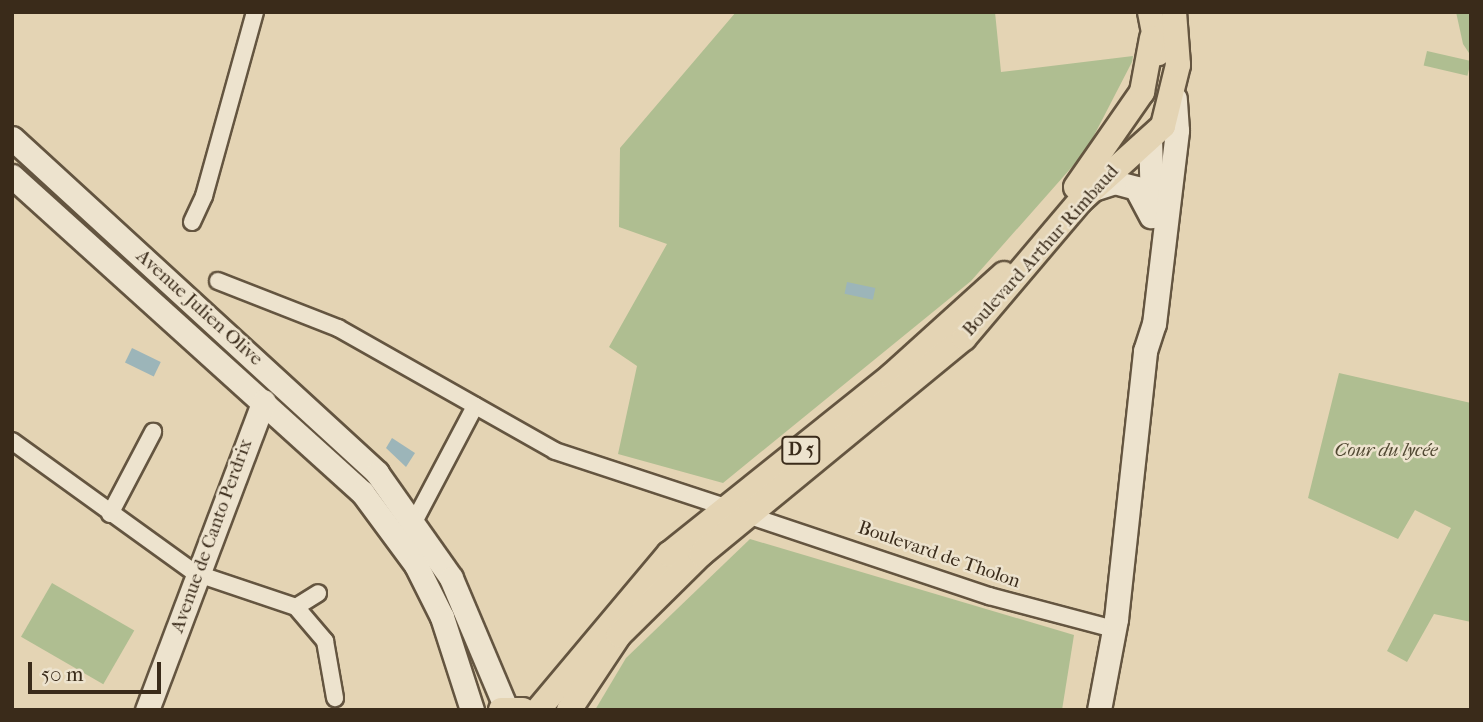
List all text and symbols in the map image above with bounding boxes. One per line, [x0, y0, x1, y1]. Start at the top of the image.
street label: Boulevard Arthur Rimbaud [958, 161, 1124, 341]
street label: Avenue Julien Olive [131, 245, 267, 371]
street label: Avenue de Canto Perdrix [166, 436, 258, 636]
road number: D 5 [780, 436, 822, 464]
park label: Cour du lycée [1334, 440, 1438, 462]
street label: Boulevard de Tholon [855, 517, 1023, 593]
scale bar [32, 648, 164, 692]
text: 50 m [41, 662, 84, 686]

